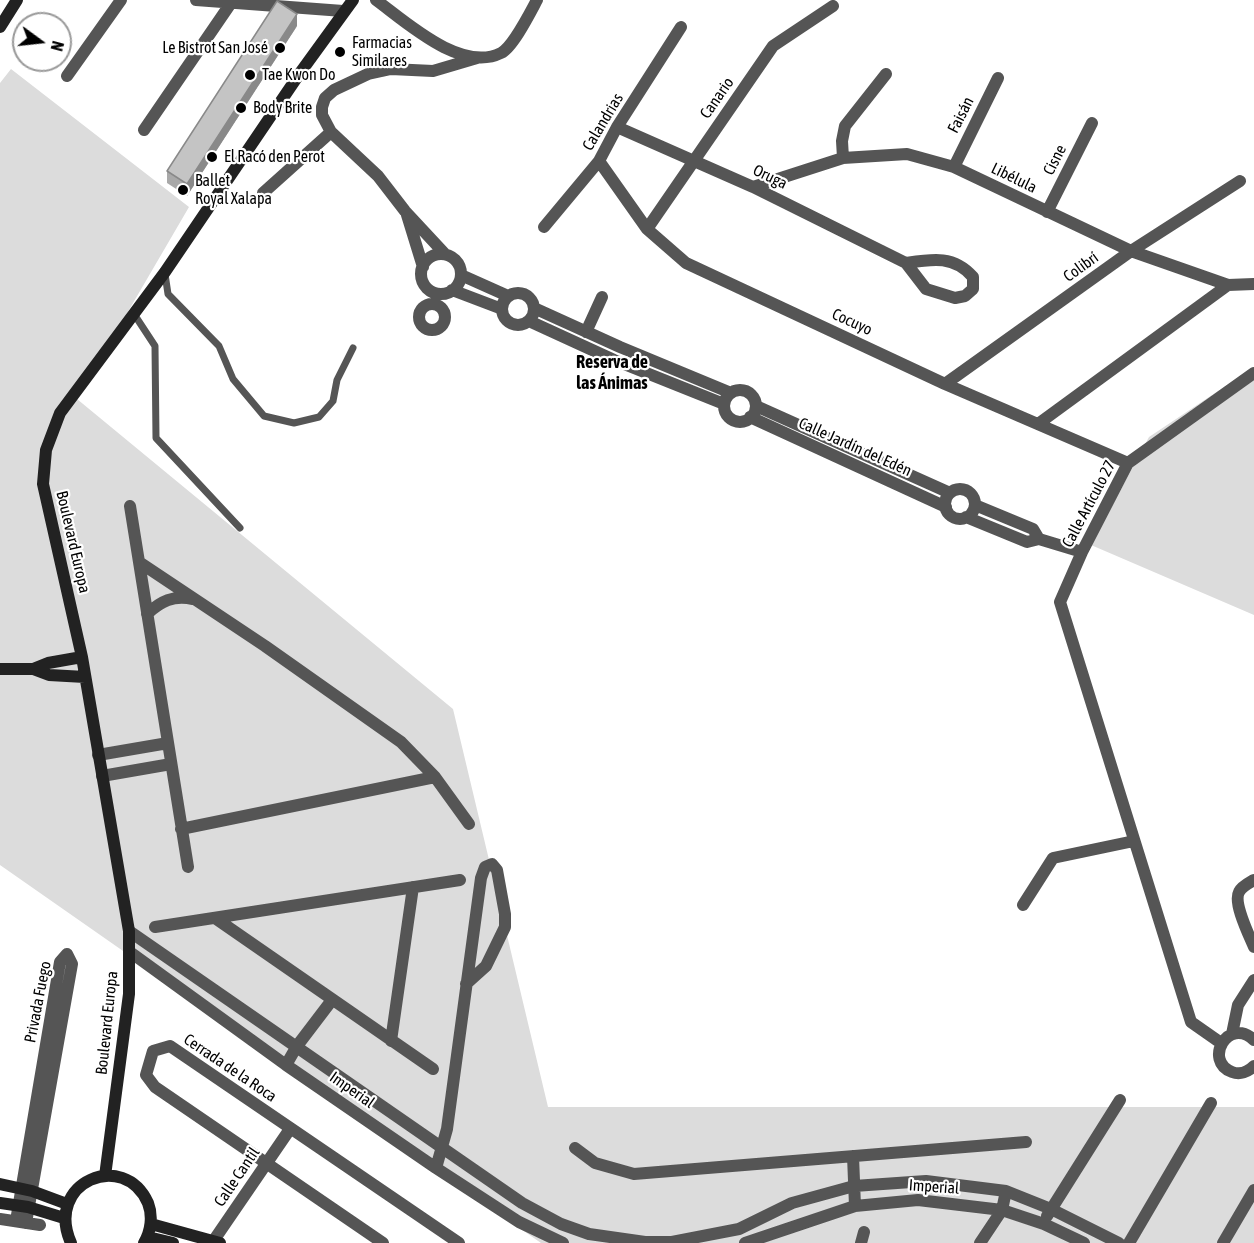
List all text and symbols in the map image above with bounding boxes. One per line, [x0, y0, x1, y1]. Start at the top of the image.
north arrow [12, 12, 72, 72]
place label: Farmacias Similares [352, 33, 412, 71]
place label: Le Bistrot San José [162, 38, 268, 58]
text: N [48, 39, 67, 53]
marker: Le Bistrot San José [273, 41, 287, 55]
marker: Farmacias Similares [333, 45, 347, 59]
place label: Tae Kwon Do [262, 65, 336, 85]
marker: Tae Kwon Do [243, 68, 257, 82]
street label: Canario [696, 74, 738, 122]
street label: Calandrias [579, 90, 627, 154]
street label: Faisán [944, 94, 978, 136]
place label: Body Brite [253, 98, 312, 118]
marker: Body Brite [234, 101, 248, 115]
street label: Cisne [1039, 142, 1071, 178]
place label: El Racó den Perot [224, 147, 325, 167]
marker: El Racó den Perot [205, 150, 219, 164]
street label: Libélula [988, 159, 1040, 197]
street label: Oruga [750, 161, 790, 193]
place label: Ballet Royal Xalapa [195, 171, 272, 209]
marker: Ballet Royal Xalapa [176, 183, 190, 197]
street label: Colibrí [1060, 248, 1102, 286]
street label: Cocuyo [829, 304, 875, 340]
district label: Reserva de las Ánimas [576, 351, 648, 394]
street label: Calle Jardín del Edén [796, 413, 914, 481]
street label: Calle Artículo 27 [1058, 457, 1120, 551]
street label: Boulevard Europa [52, 489, 94, 595]
street label: Privada Fuego [21, 960, 55, 1044]
street label: Boulevard Europa [92, 970, 122, 1076]
street label: Cerrada de la Roca [180, 1030, 280, 1106]
street label: Imperial [326, 1068, 378, 1112]
street label: Calle Cantil [210, 1144, 264, 1210]
street label: Imperial [908, 1176, 960, 1198]

